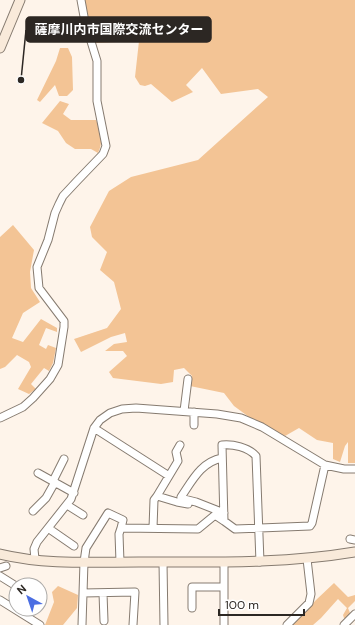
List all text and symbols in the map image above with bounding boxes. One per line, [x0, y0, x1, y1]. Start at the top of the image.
callout: 薩摩川内市国際交流センター [26, 17, 211, 42]
text: 薩摩川内市国際交流センター [34, 21, 204, 38]
north arrow [8, 577, 48, 617]
text: N [14, 581, 29, 597]
scale bar [219, 591, 304, 617]
text: 100 m [225, 597, 259, 613]

